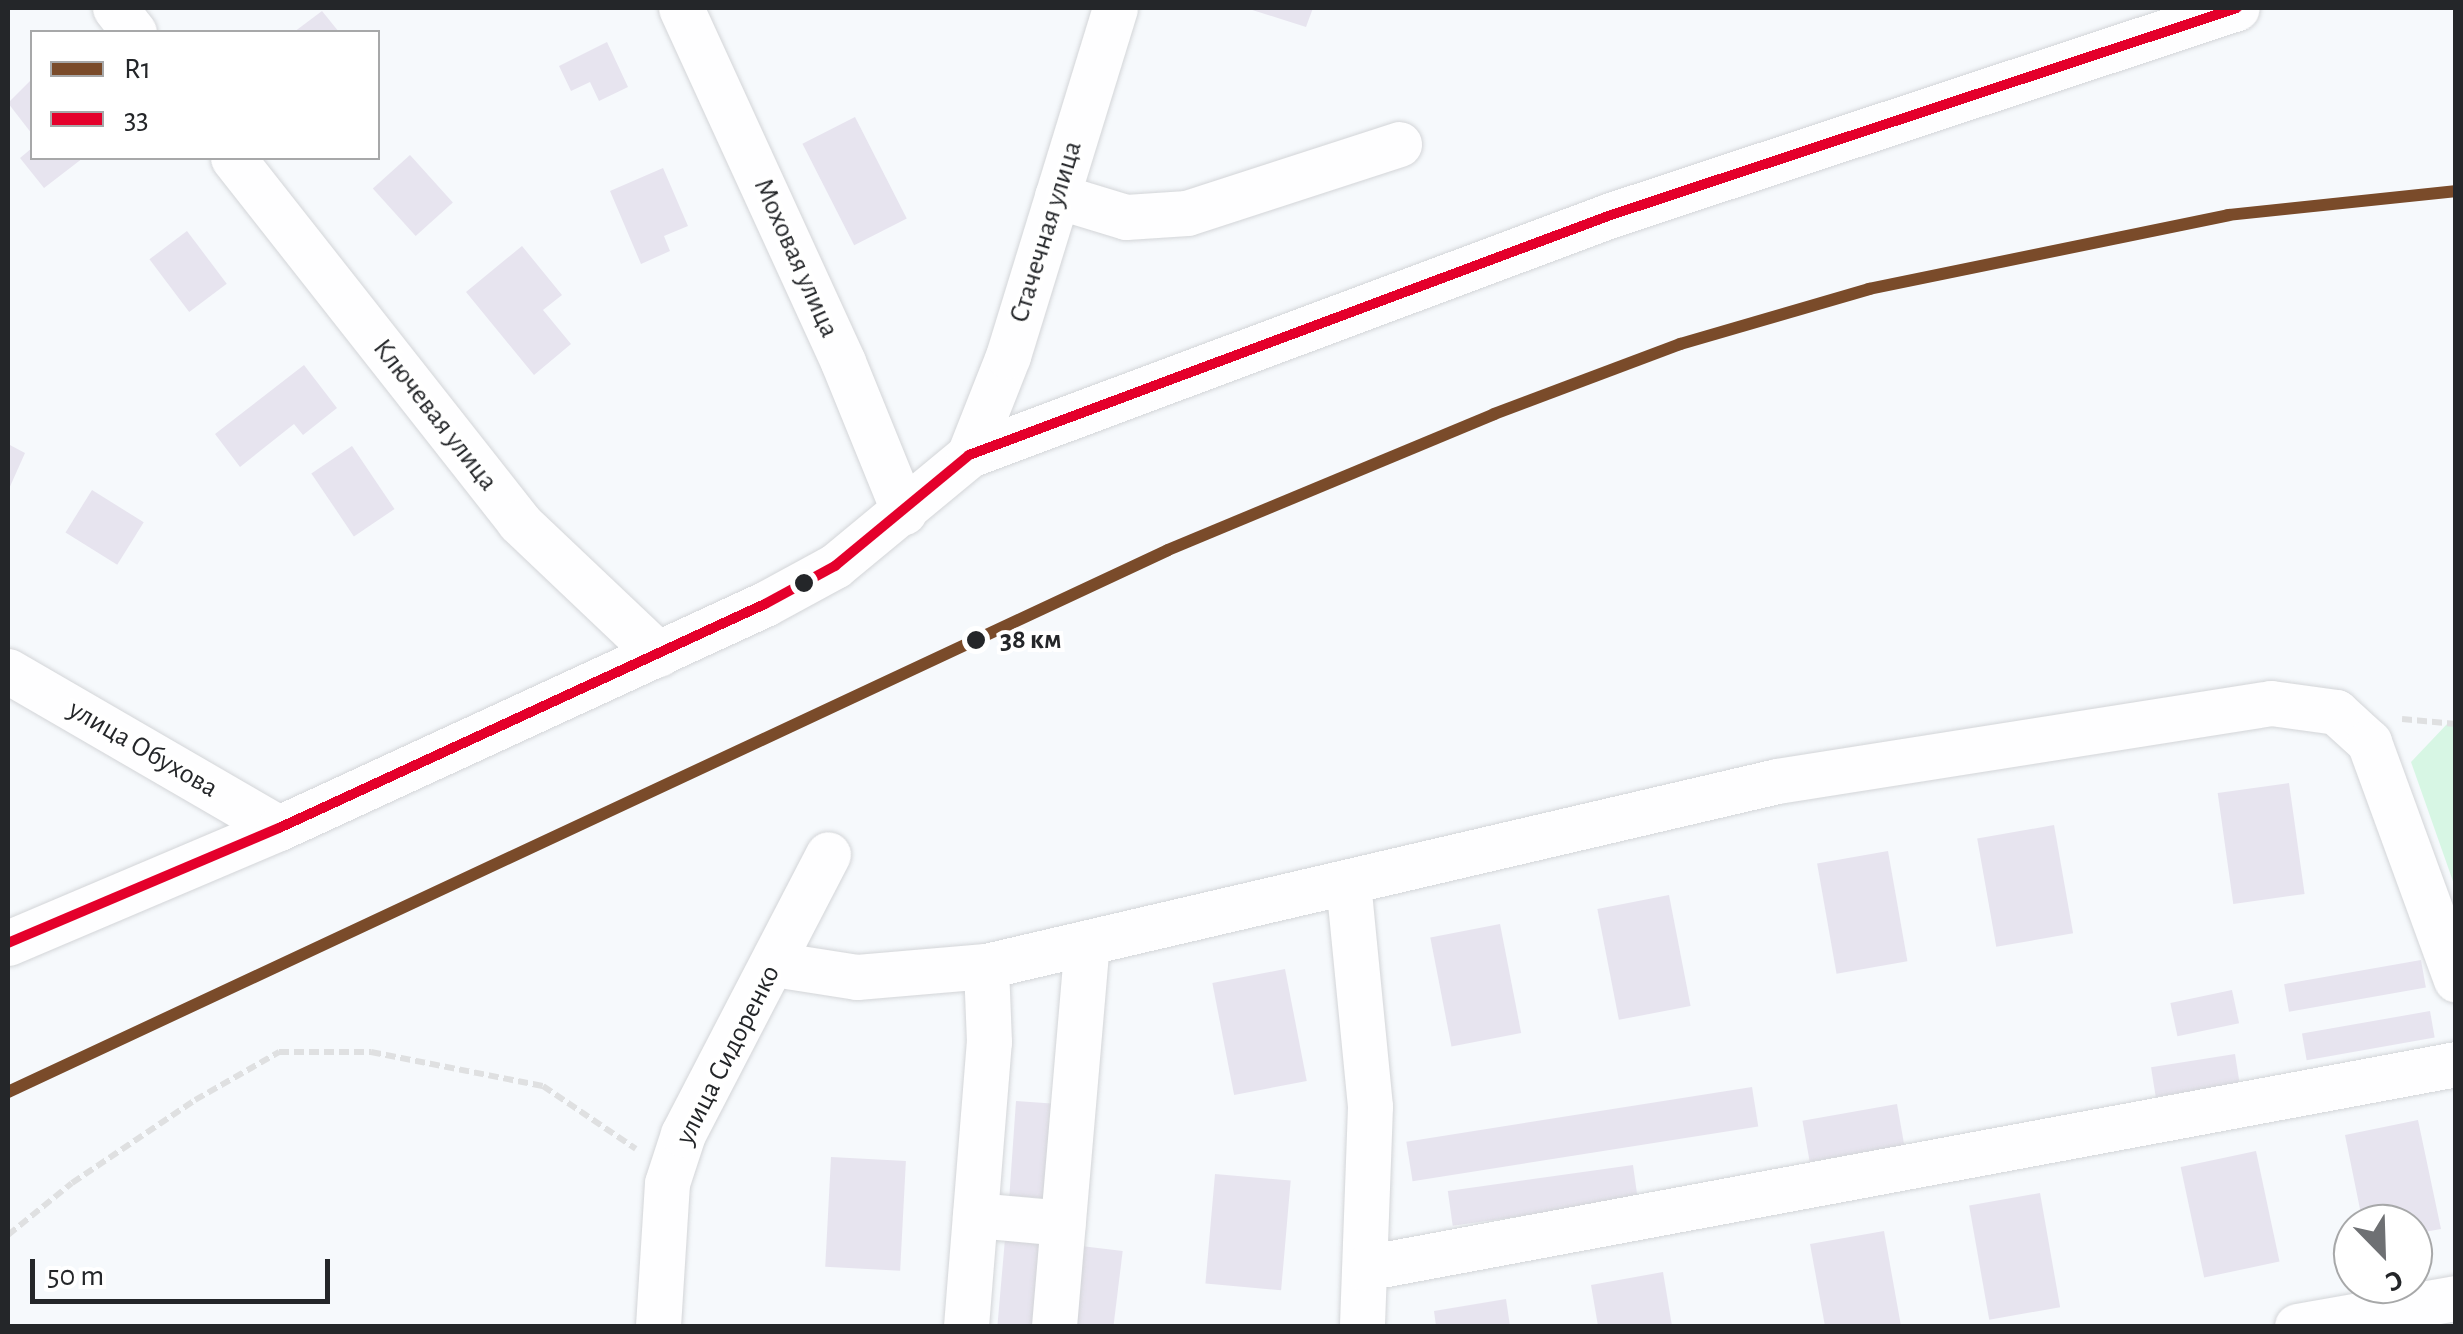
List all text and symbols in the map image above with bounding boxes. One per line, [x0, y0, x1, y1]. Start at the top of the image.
legend [30, 30, 380, 160]
text: R1 [124, 54, 151, 84]
text: 33 [124, 104, 149, 134]
street label: Стачечная улица [1002, 137, 1090, 327]
street label: Моховая улица [746, 173, 846, 343]
street label: Ключевая улица [365, 332, 505, 498]
unlabelled marker [794, 573, 814, 593]
place label: 38 км [1000, 623, 1062, 657]
marker: 38 км [961, 625, 991, 655]
street label: улица Обухова [62, 693, 224, 805]
street label: улица Сидоренко [668, 960, 788, 1150]
north arrow [2333, 1204, 2433, 1304]
scale bar [35, 1239, 335, 1301]
text: 50 m [47, 1261, 104, 1291]
text: С [2381, 1264, 2407, 1296]

